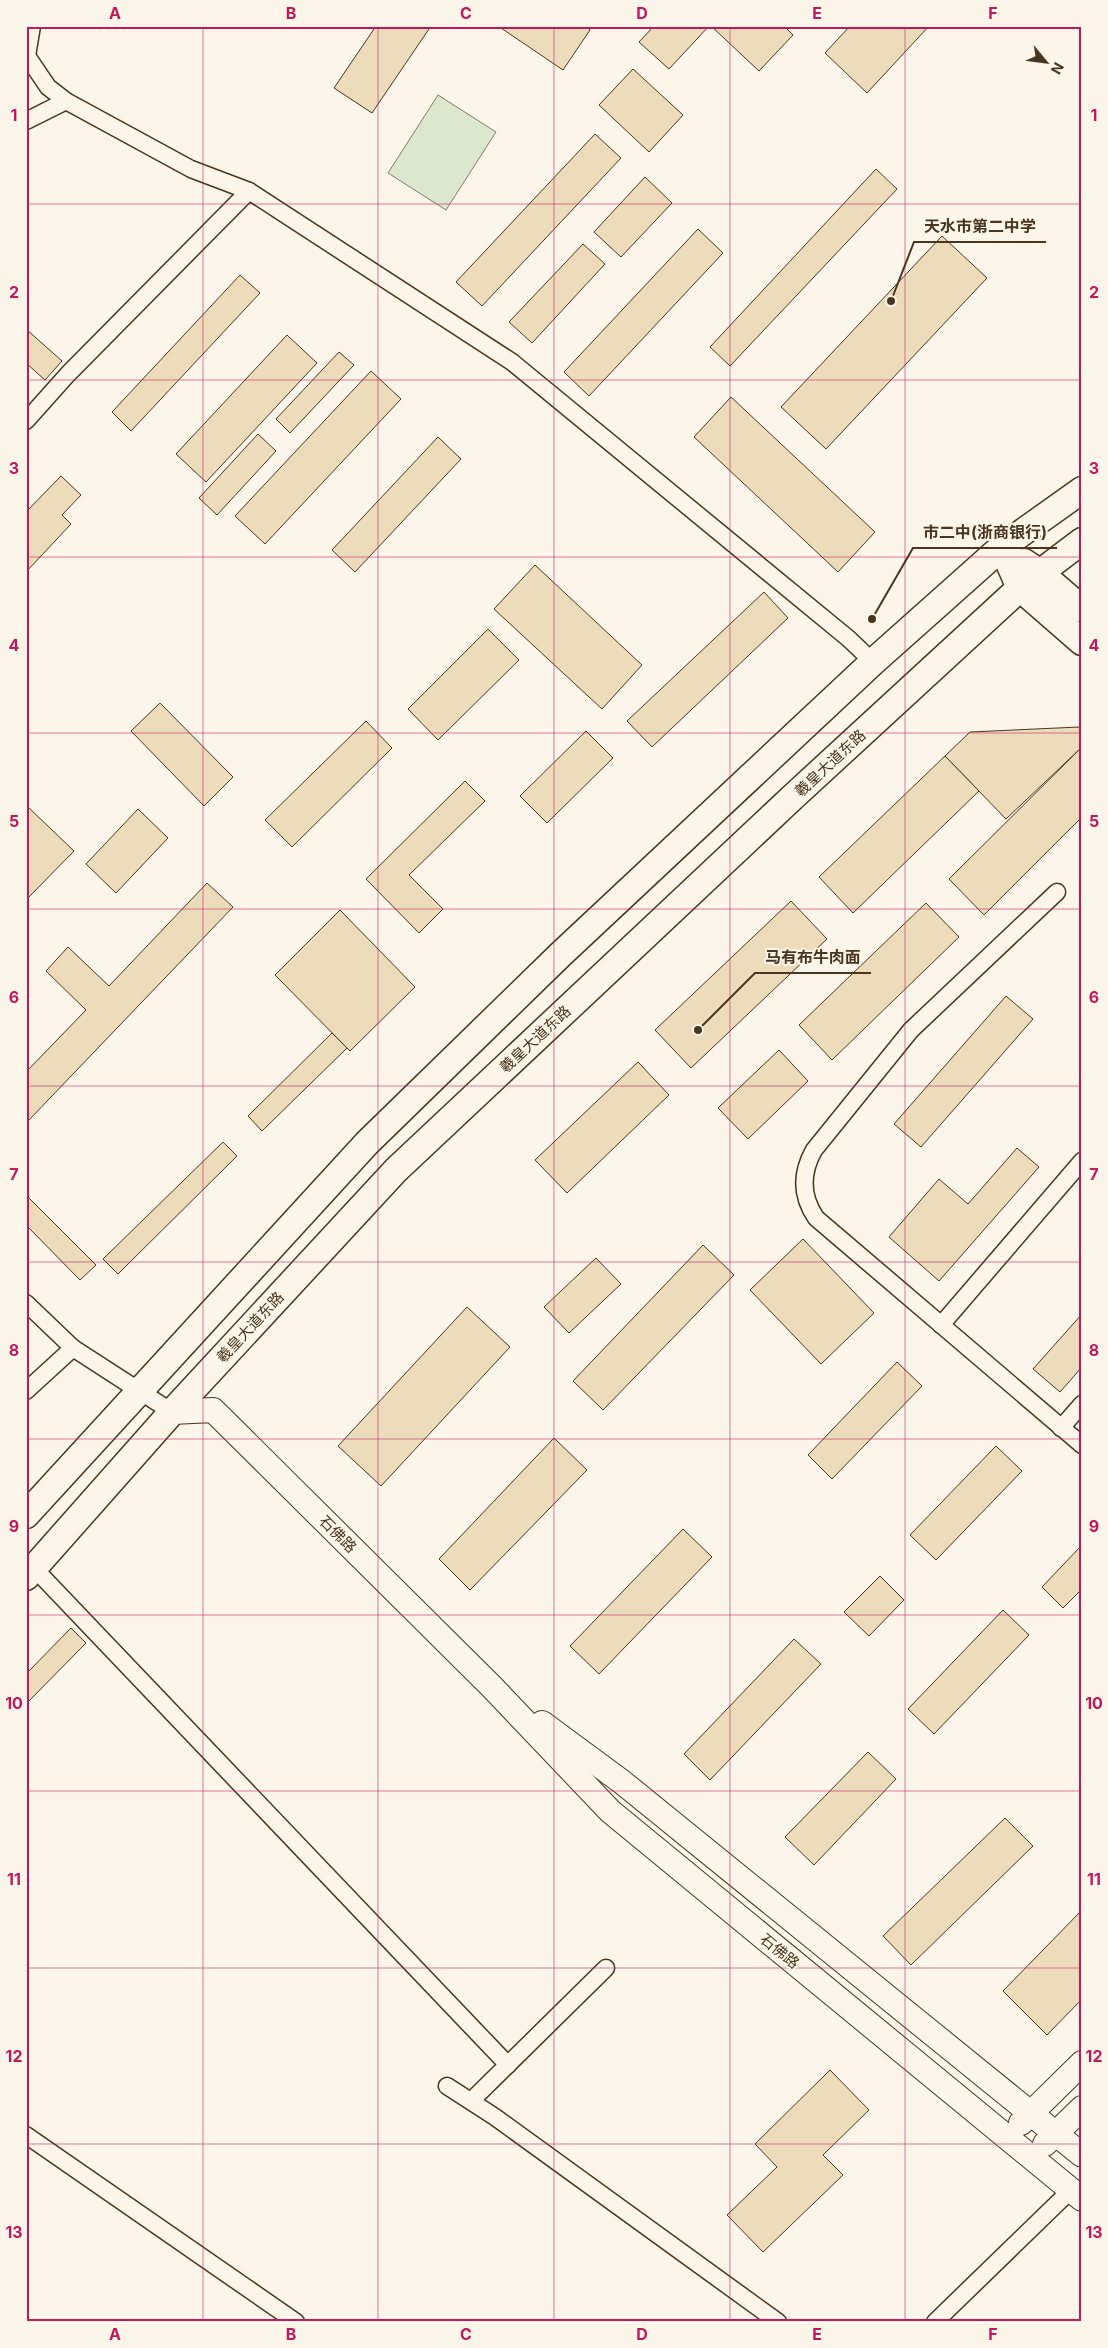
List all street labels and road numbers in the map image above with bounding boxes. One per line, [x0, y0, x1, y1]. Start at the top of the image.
street label: 羲皇大道东路 [791, 725, 869, 801]
street label: 羲皇大道东路 [496, 1001, 574, 1077]
street label: 羲皇大道东路 [212, 1288, 288, 1366]
street label: 石佛路 [315, 1511, 361, 1557]
street label: 石佛路 [757, 1929, 803, 1973]

